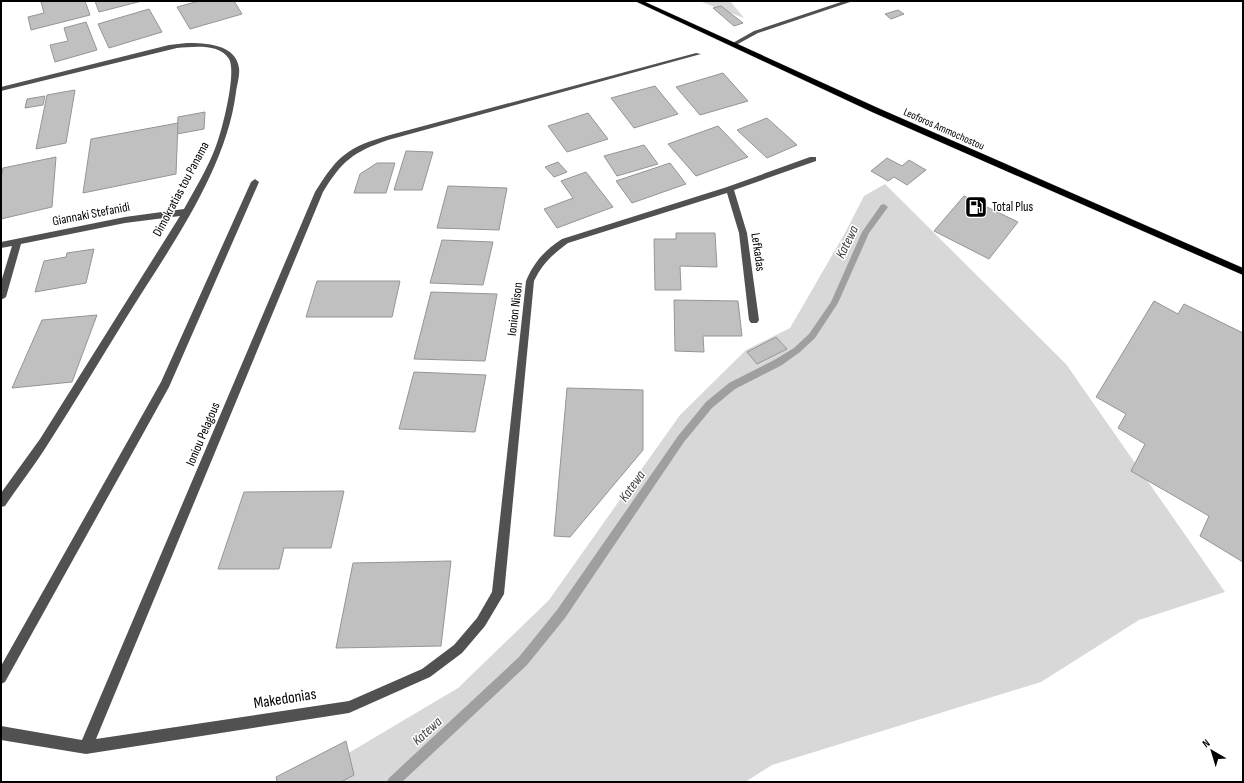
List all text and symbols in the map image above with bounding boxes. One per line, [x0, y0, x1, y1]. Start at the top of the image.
street label: Leoforos Ammochostou [901, 105, 987, 153]
street label: Dimokratias tou Panama [149, 139, 213, 239]
fuel station icon: Total Plus [963, 194, 989, 220]
street label: Giannaki Stefanidi [51, 199, 131, 229]
place label: Total Plus [992, 199, 1034, 215]
water label: Katewa [832, 223, 862, 261]
street label: Lefkadas [747, 232, 769, 273]
street label: Ionion Nison [504, 281, 526, 337]
street label: Ioniou Pelagous [182, 399, 224, 468]
water label: Katewa [615, 467, 649, 505]
street label: Makedonias [252, 685, 318, 713]
water label: Katewa [409, 713, 446, 749]
north arrow [1192, 731, 1232, 771]
text: N [1200, 737, 1213, 750]

